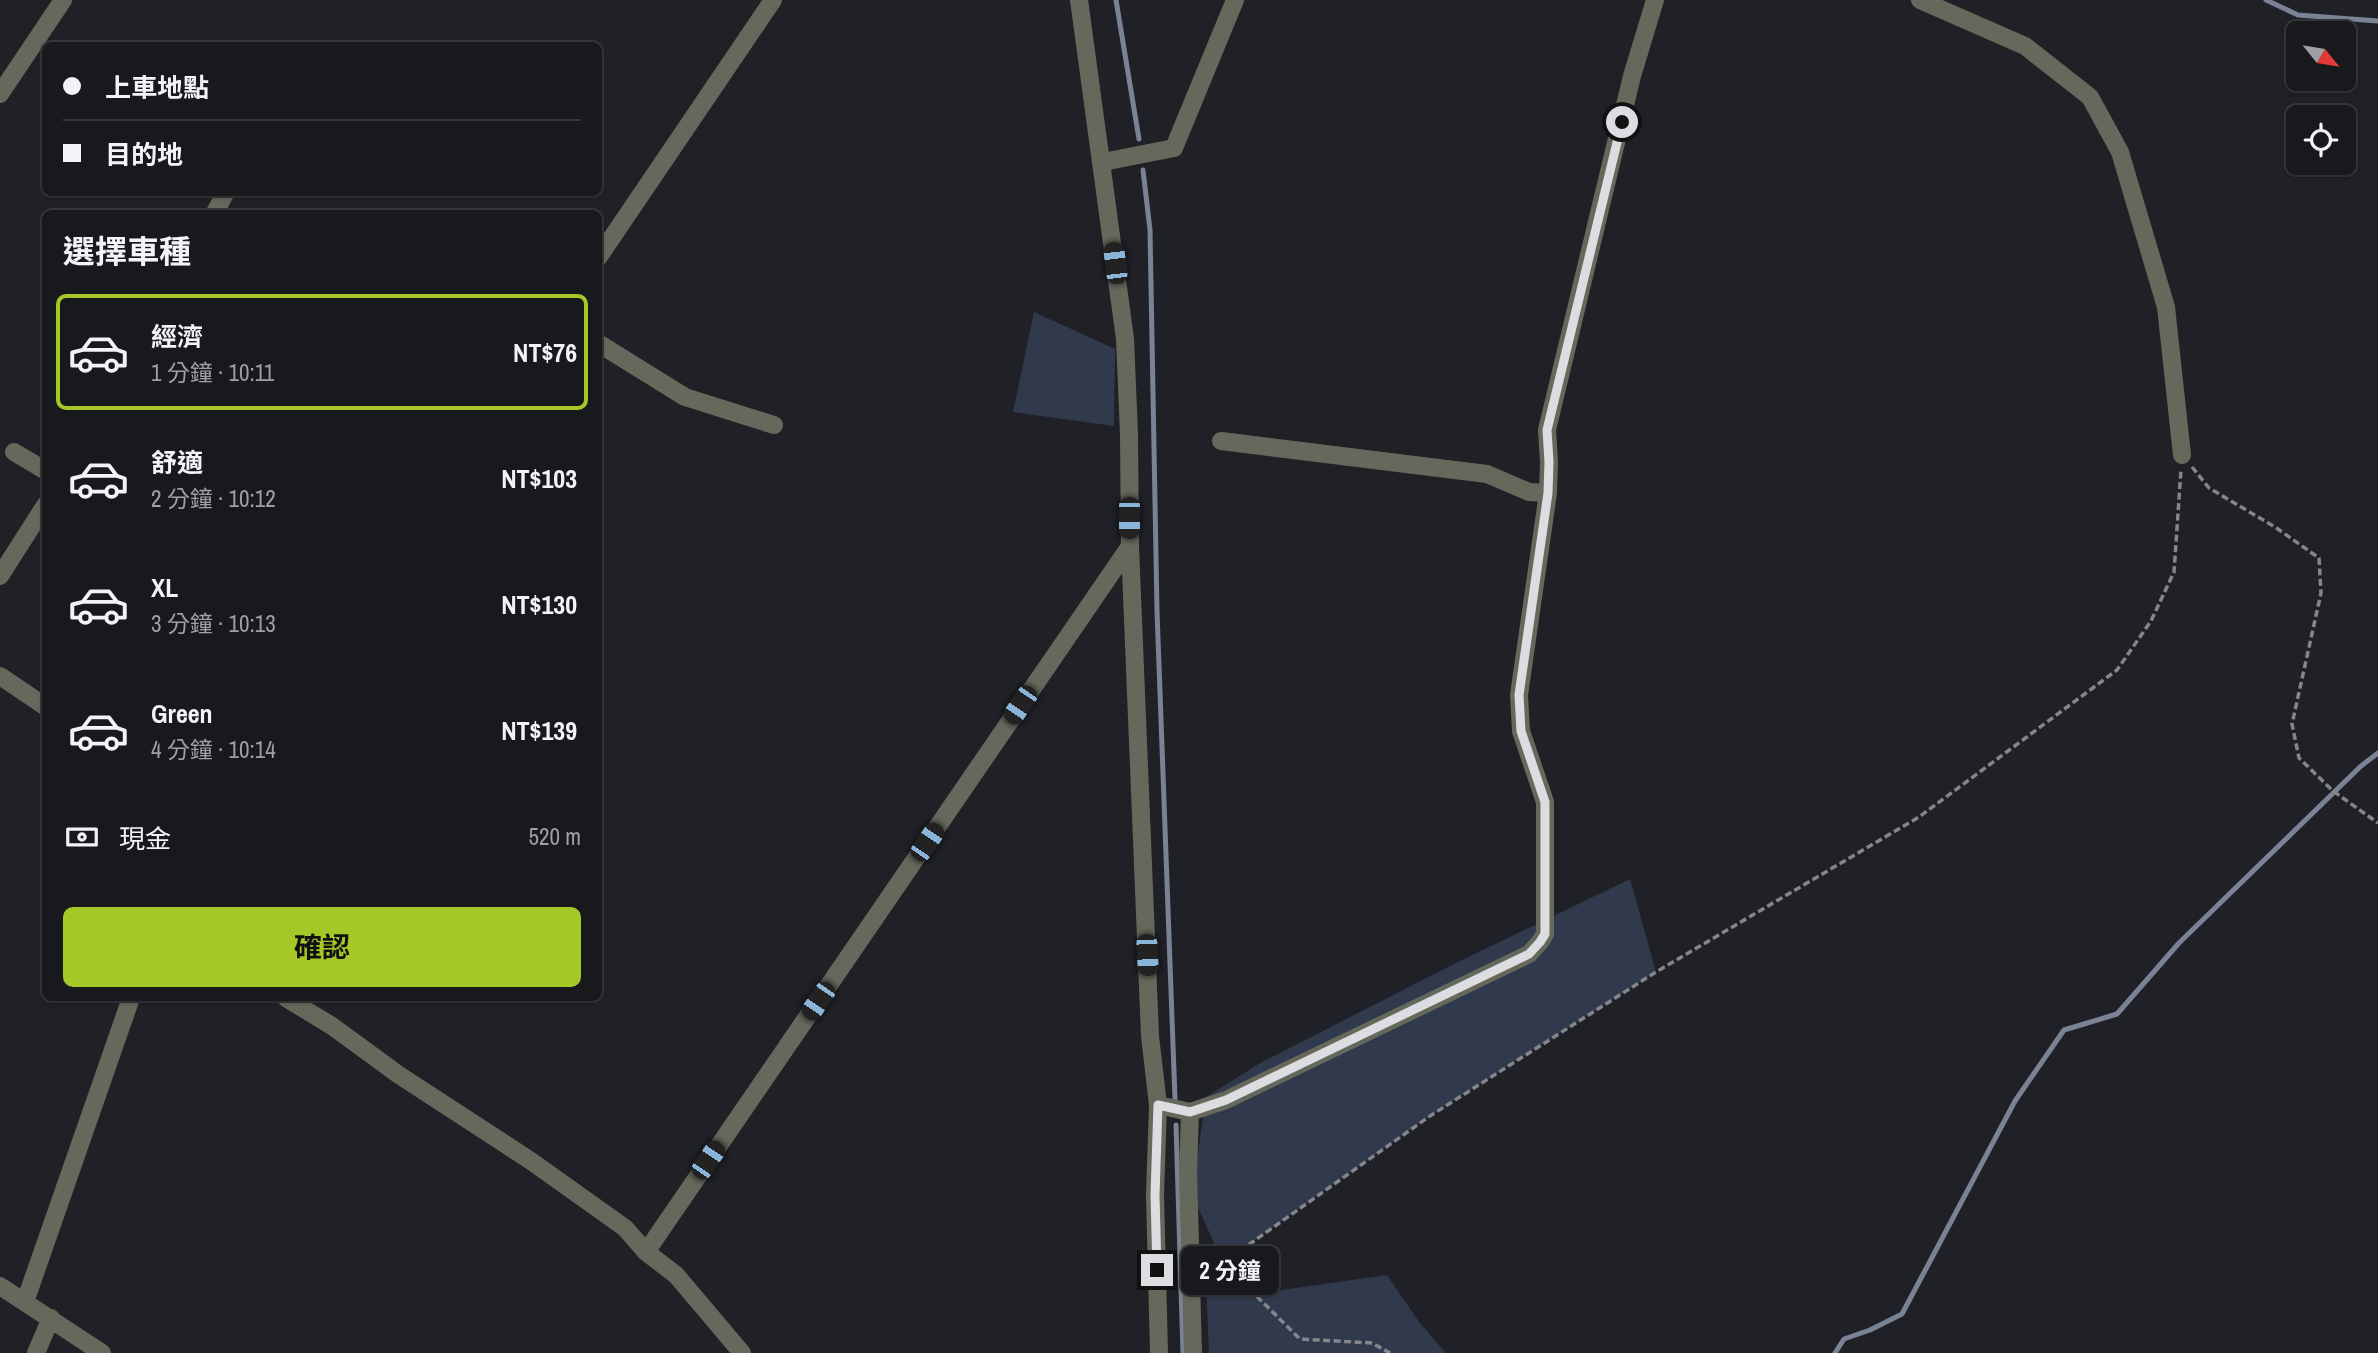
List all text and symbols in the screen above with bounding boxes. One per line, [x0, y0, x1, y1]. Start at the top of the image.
north arrow [2286, 21, 2356, 91]
map controls [2286, 21, 2356, 175]
text: 上車地點 [105, 70, 209, 105]
button: locate [2286, 105, 2356, 175]
route start [1606, 106, 1638, 138]
text: 目的地 [105, 137, 183, 172]
text: 選擇車種 [63, 230, 191, 273]
car [1103, 241, 1128, 285]
text: 經濟 [151, 319, 203, 354]
icon: car [67, 321, 130, 384]
text: NT$76 [513, 335, 577, 370]
text: 1 分鐘 · 10:11 [151, 357, 274, 388]
text: 舒適 [151, 445, 203, 480]
icon: car [67, 447, 130, 510]
text: NT$103 [501, 461, 577, 496]
text: 2 分鐘 · 10:12 [151, 483, 276, 514]
car [1119, 497, 1140, 539]
text: XL [151, 570, 178, 605]
icon: car [67, 573, 130, 636]
text: NT$130 [501, 587, 577, 622]
text: 3 分鐘 · 10:13 [151, 608, 276, 639]
car [1000, 682, 1041, 728]
text: Green [151, 696, 213, 731]
icon: car [67, 699, 130, 762]
text: NT$139 [501, 713, 577, 748]
text: 4 分鐘 · 10:14 [151, 734, 276, 765]
icon: cash [63, 818, 101, 856]
car [907, 819, 948, 865]
text: 現金 [119, 821, 171, 856]
text: 520 m [529, 821, 581, 852]
button: 確認 [63, 907, 581, 987]
car [1136, 933, 1159, 977]
car [798, 978, 839, 1024]
car [688, 1137, 729, 1183]
callout: 2 分鐘 [1182, 1246, 1280, 1294]
route end [1141, 1254, 1173, 1286]
text: 2 分鐘 [1199, 1255, 1261, 1286]

